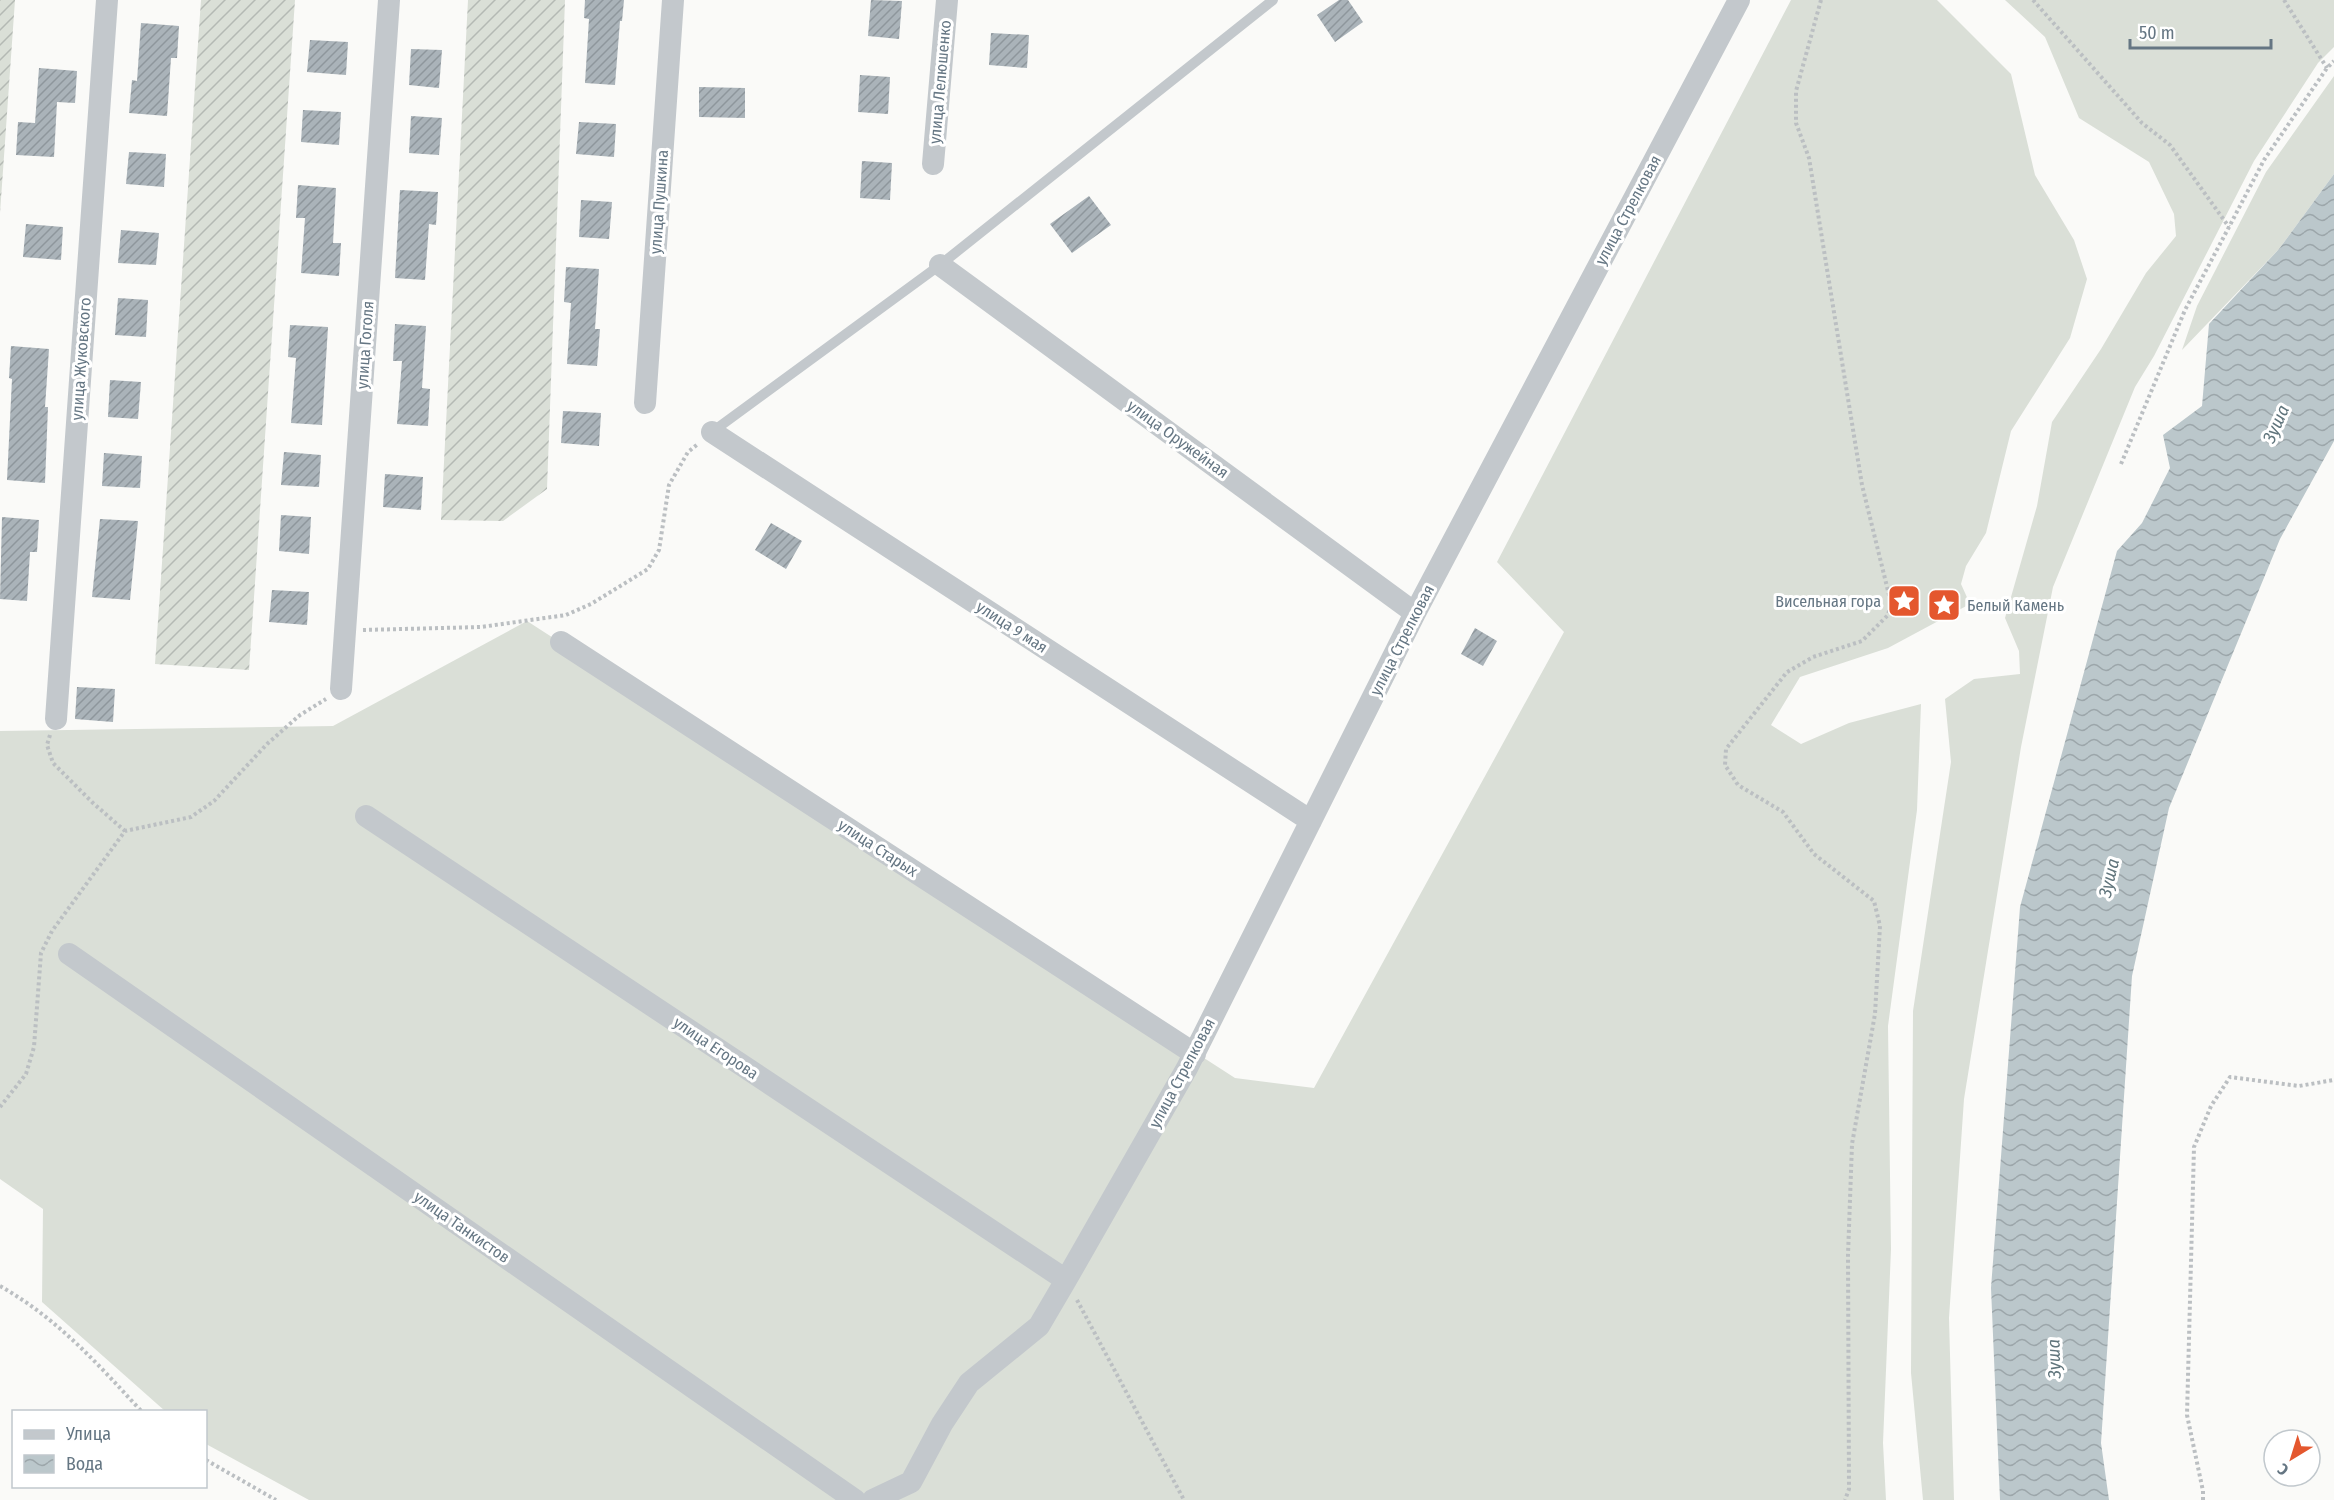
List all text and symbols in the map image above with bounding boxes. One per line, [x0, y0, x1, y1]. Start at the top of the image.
scale bar [2130, 12, 2271, 50]
street label: улица Лелюшенко [925, 19, 955, 145]
text: 50 m [2139, 22, 2175, 44]
street label: улица Пушкина [646, 149, 672, 255]
street label: улица Стрелковая [1591, 152, 1665, 268]
street label: улица Жуковского [67, 297, 95, 421]
street label: улица Гоголя [352, 300, 378, 390]
street label: улица Оружейная [1124, 396, 1232, 482]
water label: Зуша [2258, 401, 2294, 447]
street label: улица Стрелковая [1366, 582, 1438, 698]
place icon: Висельная гора [1886, 583, 1922, 619]
place icon: Белый Камень [1926, 587, 1962, 623]
place label: Висельная гора [1775, 592, 1881, 611]
place label: Белый Камень [1967, 596, 2064, 615]
street label: улица 9 мая [973, 597, 1051, 657]
street label: улица Старых [835, 815, 921, 881]
water label: Зуша [2094, 856, 2124, 901]
street label: улица Егорова [670, 1013, 762, 1083]
street label: улица Стрелковая [1145, 1015, 1219, 1131]
street label: улица Танкистов [411, 1187, 513, 1267]
water label: Зуша [2042, 1339, 2066, 1380]
legend [12, 1410, 207, 1488]
text: Улица [65, 1423, 111, 1445]
north arrow [2262, 1428, 2322, 1488]
text: Вода [66, 1453, 103, 1475]
text: С [2273, 1459, 2292, 1479]

